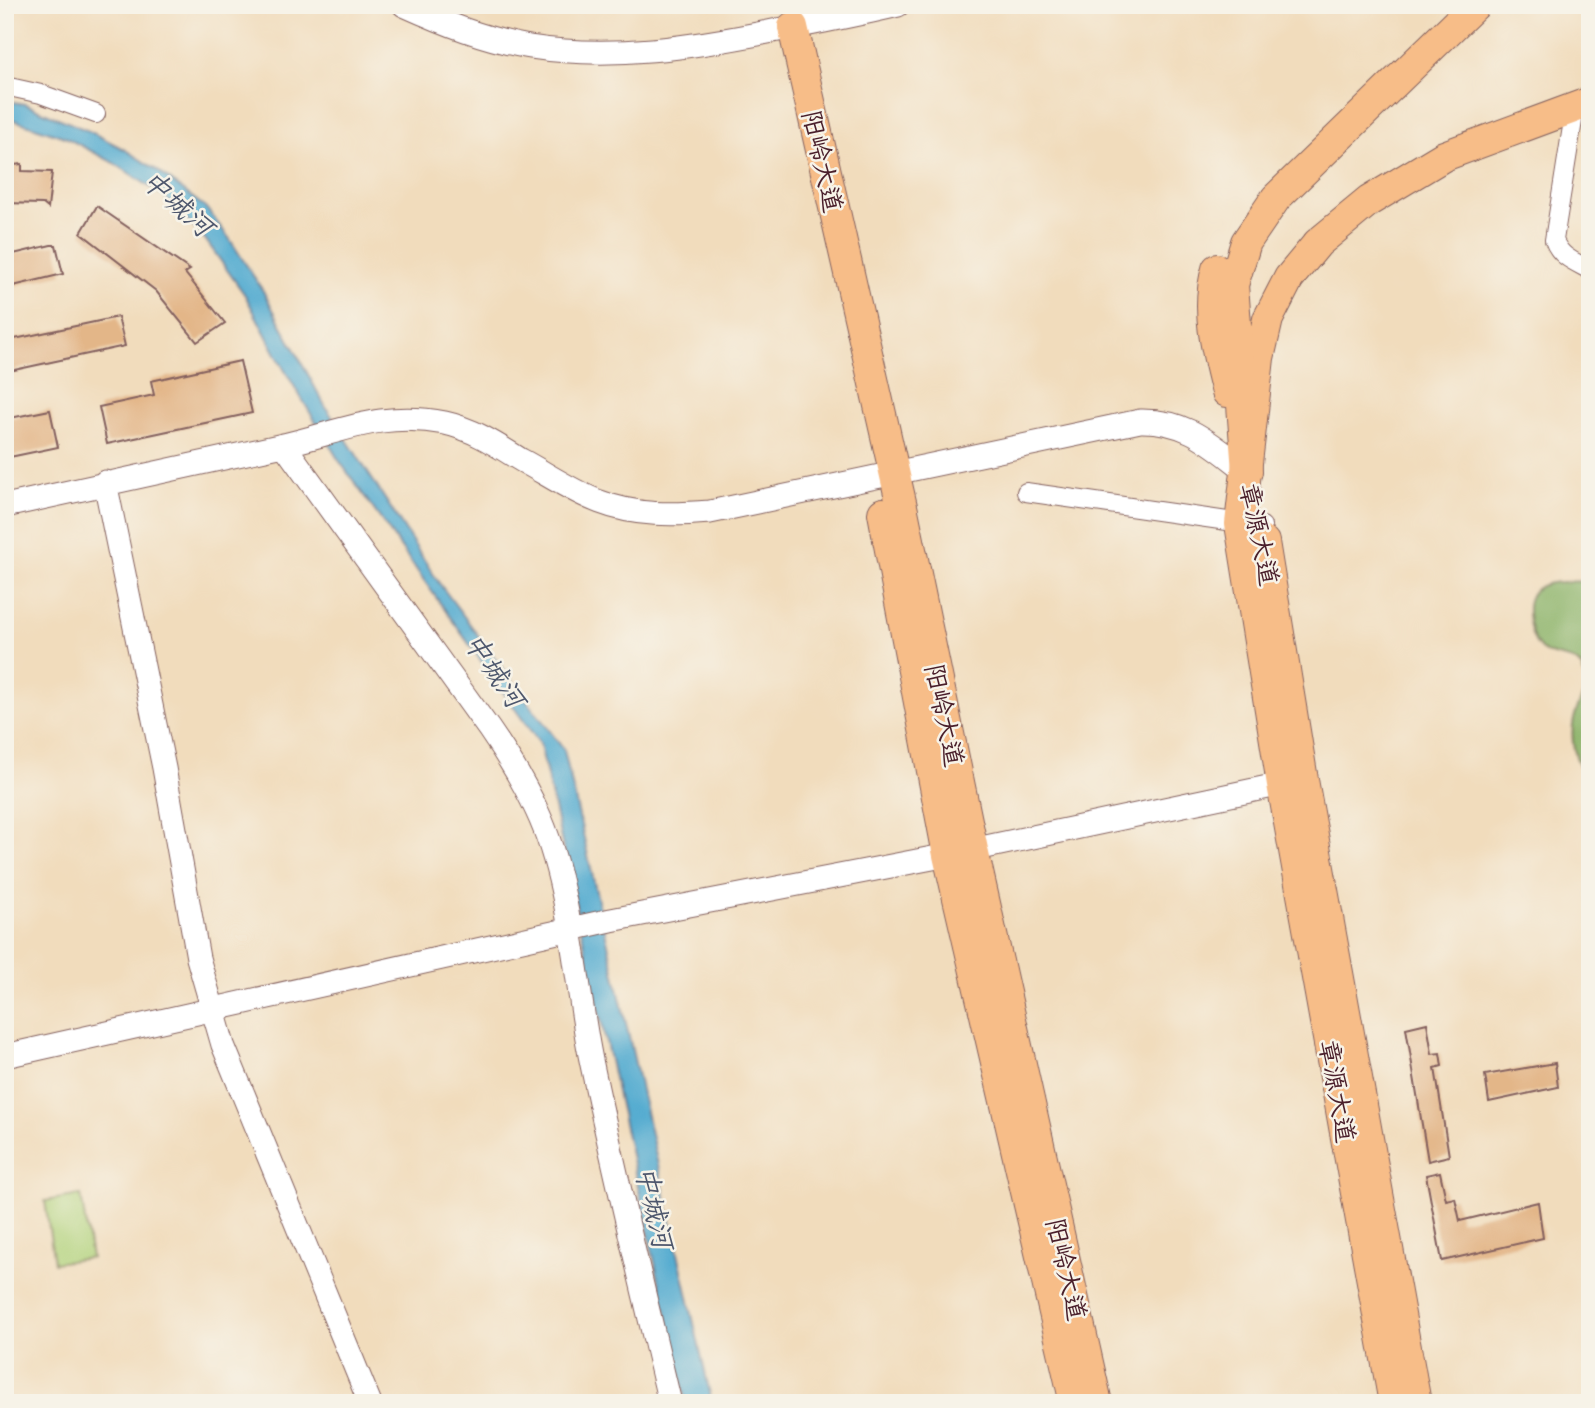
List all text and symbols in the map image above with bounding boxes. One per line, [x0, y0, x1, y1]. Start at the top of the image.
street label: 阳岭大道 [794, 106, 852, 216]
water label: 中城河 [134, 161, 225, 248]
street label: 章源大道 [1232, 479, 1288, 589]
water label: 中城河 [455, 625, 537, 719]
street label: 阳岭大道 [917, 660, 973, 770]
street label: 章源大道 [1312, 1037, 1364, 1145]
water label: 中城河 [627, 1162, 684, 1256]
street label: 阳岭大道 [1038, 1214, 1096, 1324]

